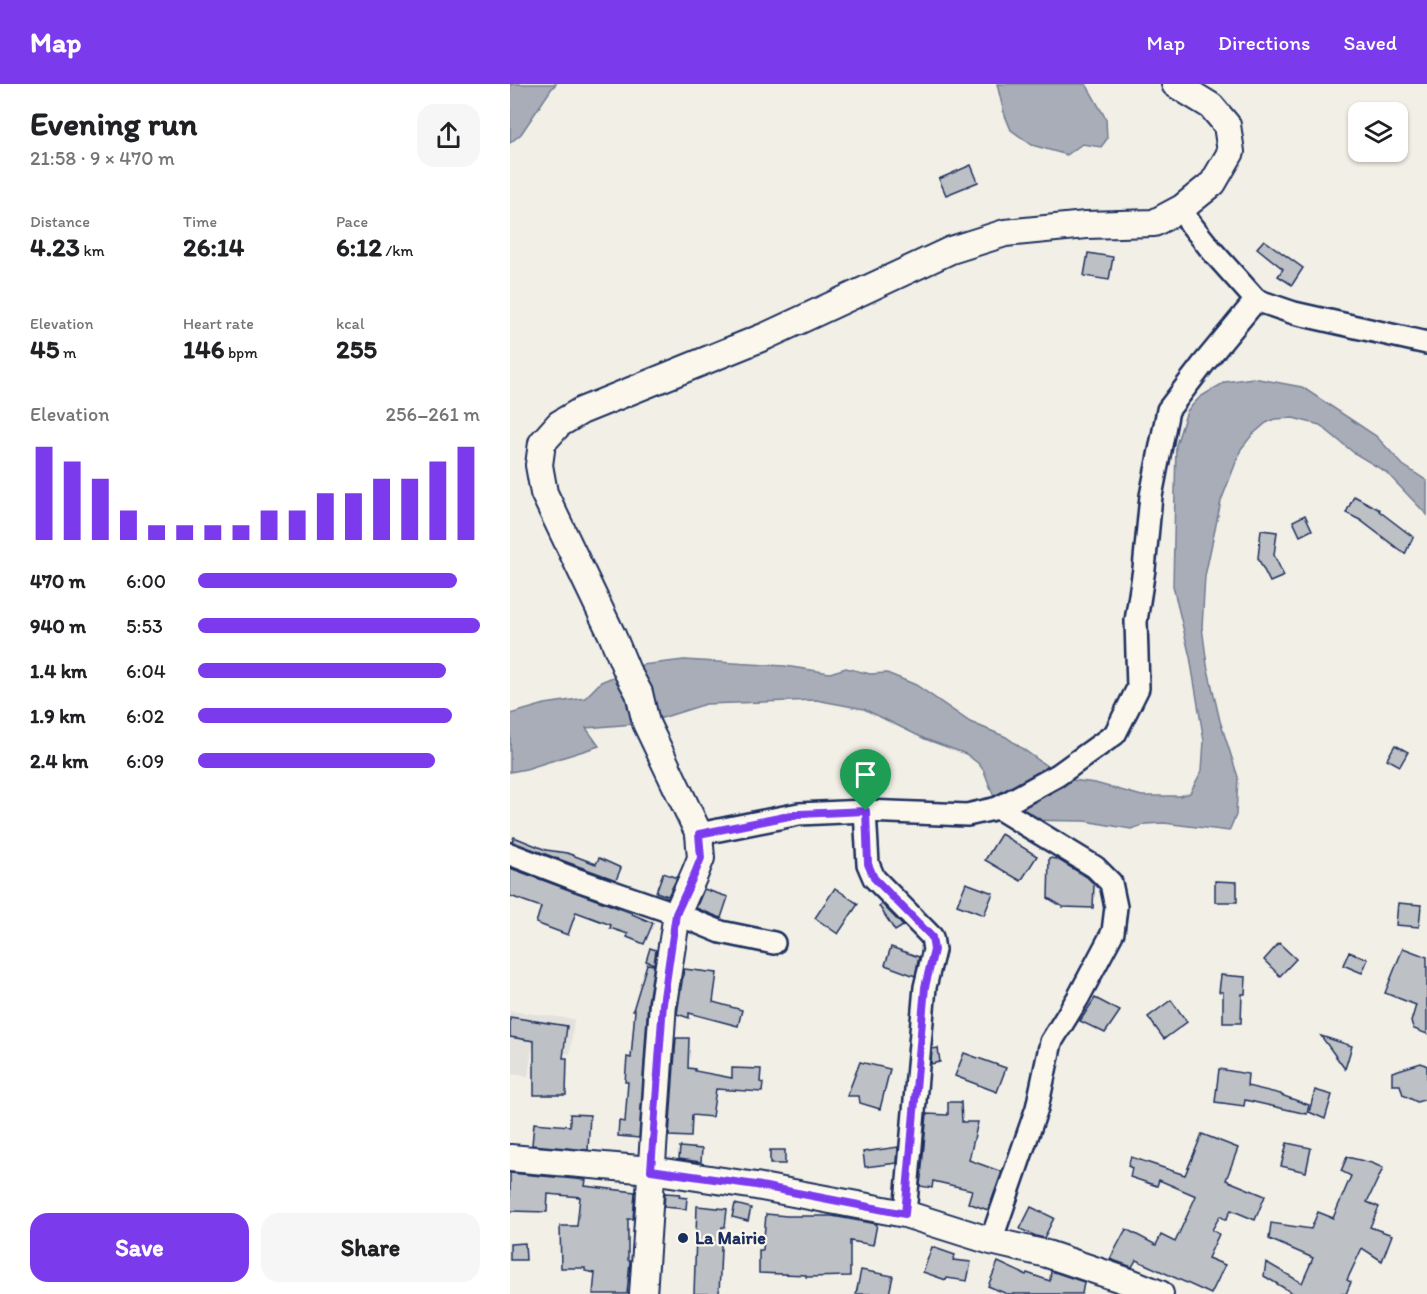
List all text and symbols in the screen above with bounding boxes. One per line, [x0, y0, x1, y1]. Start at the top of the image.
text: Map [30, 25, 81, 59]
text: Map [1147, 30, 1185, 55]
text: Directions [1218, 30, 1310, 55]
text: Saved [1343, 30, 1397, 55]
map controls [1348, 102, 1408, 162]
button: layers [1348, 102, 1408, 162]
text: Evening run [30, 104, 197, 143]
button: share [417, 104, 480, 167]
text: 21:58 · 9 × 470 m [30, 146, 175, 170]
text: Distance [30, 212, 90, 231]
text: Time [183, 212, 217, 231]
text: Pace [336, 212, 368, 231]
text: 4.23 [30, 231, 80, 263]
text: 26:14 [183, 231, 245, 263]
text: 6:12 [336, 231, 382, 263]
text: km [80, 241, 105, 260]
text: /km [382, 241, 413, 260]
text: Elevation [30, 314, 94, 333]
text: Heart rate [183, 314, 254, 333]
text: kcal [336, 314, 364, 333]
text: 45 [30, 333, 59, 365]
text: 146 [183, 333, 224, 365]
text: 255 [336, 333, 377, 365]
text: m [59, 343, 76, 362]
text: bpm [224, 343, 258, 362]
text: Elevation [30, 402, 109, 426]
text: 256–261 m [386, 402, 480, 426]
text: 470 m [30, 569, 86, 593]
text: 6:00 [126, 569, 166, 593]
text: 940 m [30, 614, 86, 638]
text: 5:53 [126, 614, 163, 638]
text: 1.4 km [30, 659, 87, 683]
text: 6:04 [126, 659, 166, 683]
text: 1.9 km [30, 704, 86, 728]
text: 6:02 [126, 704, 164, 728]
text: 2.4 km [30, 749, 88, 773]
text: 6:09 [126, 749, 164, 773]
pin [840, 749, 891, 811]
icon: arrive [849, 758, 882, 791]
button: Save [30, 1213, 249, 1282]
button: Share [261, 1213, 480, 1282]
place label: La Mairie [695, 1227, 766, 1249]
marker: La Mairie [676, 1231, 690, 1245]

